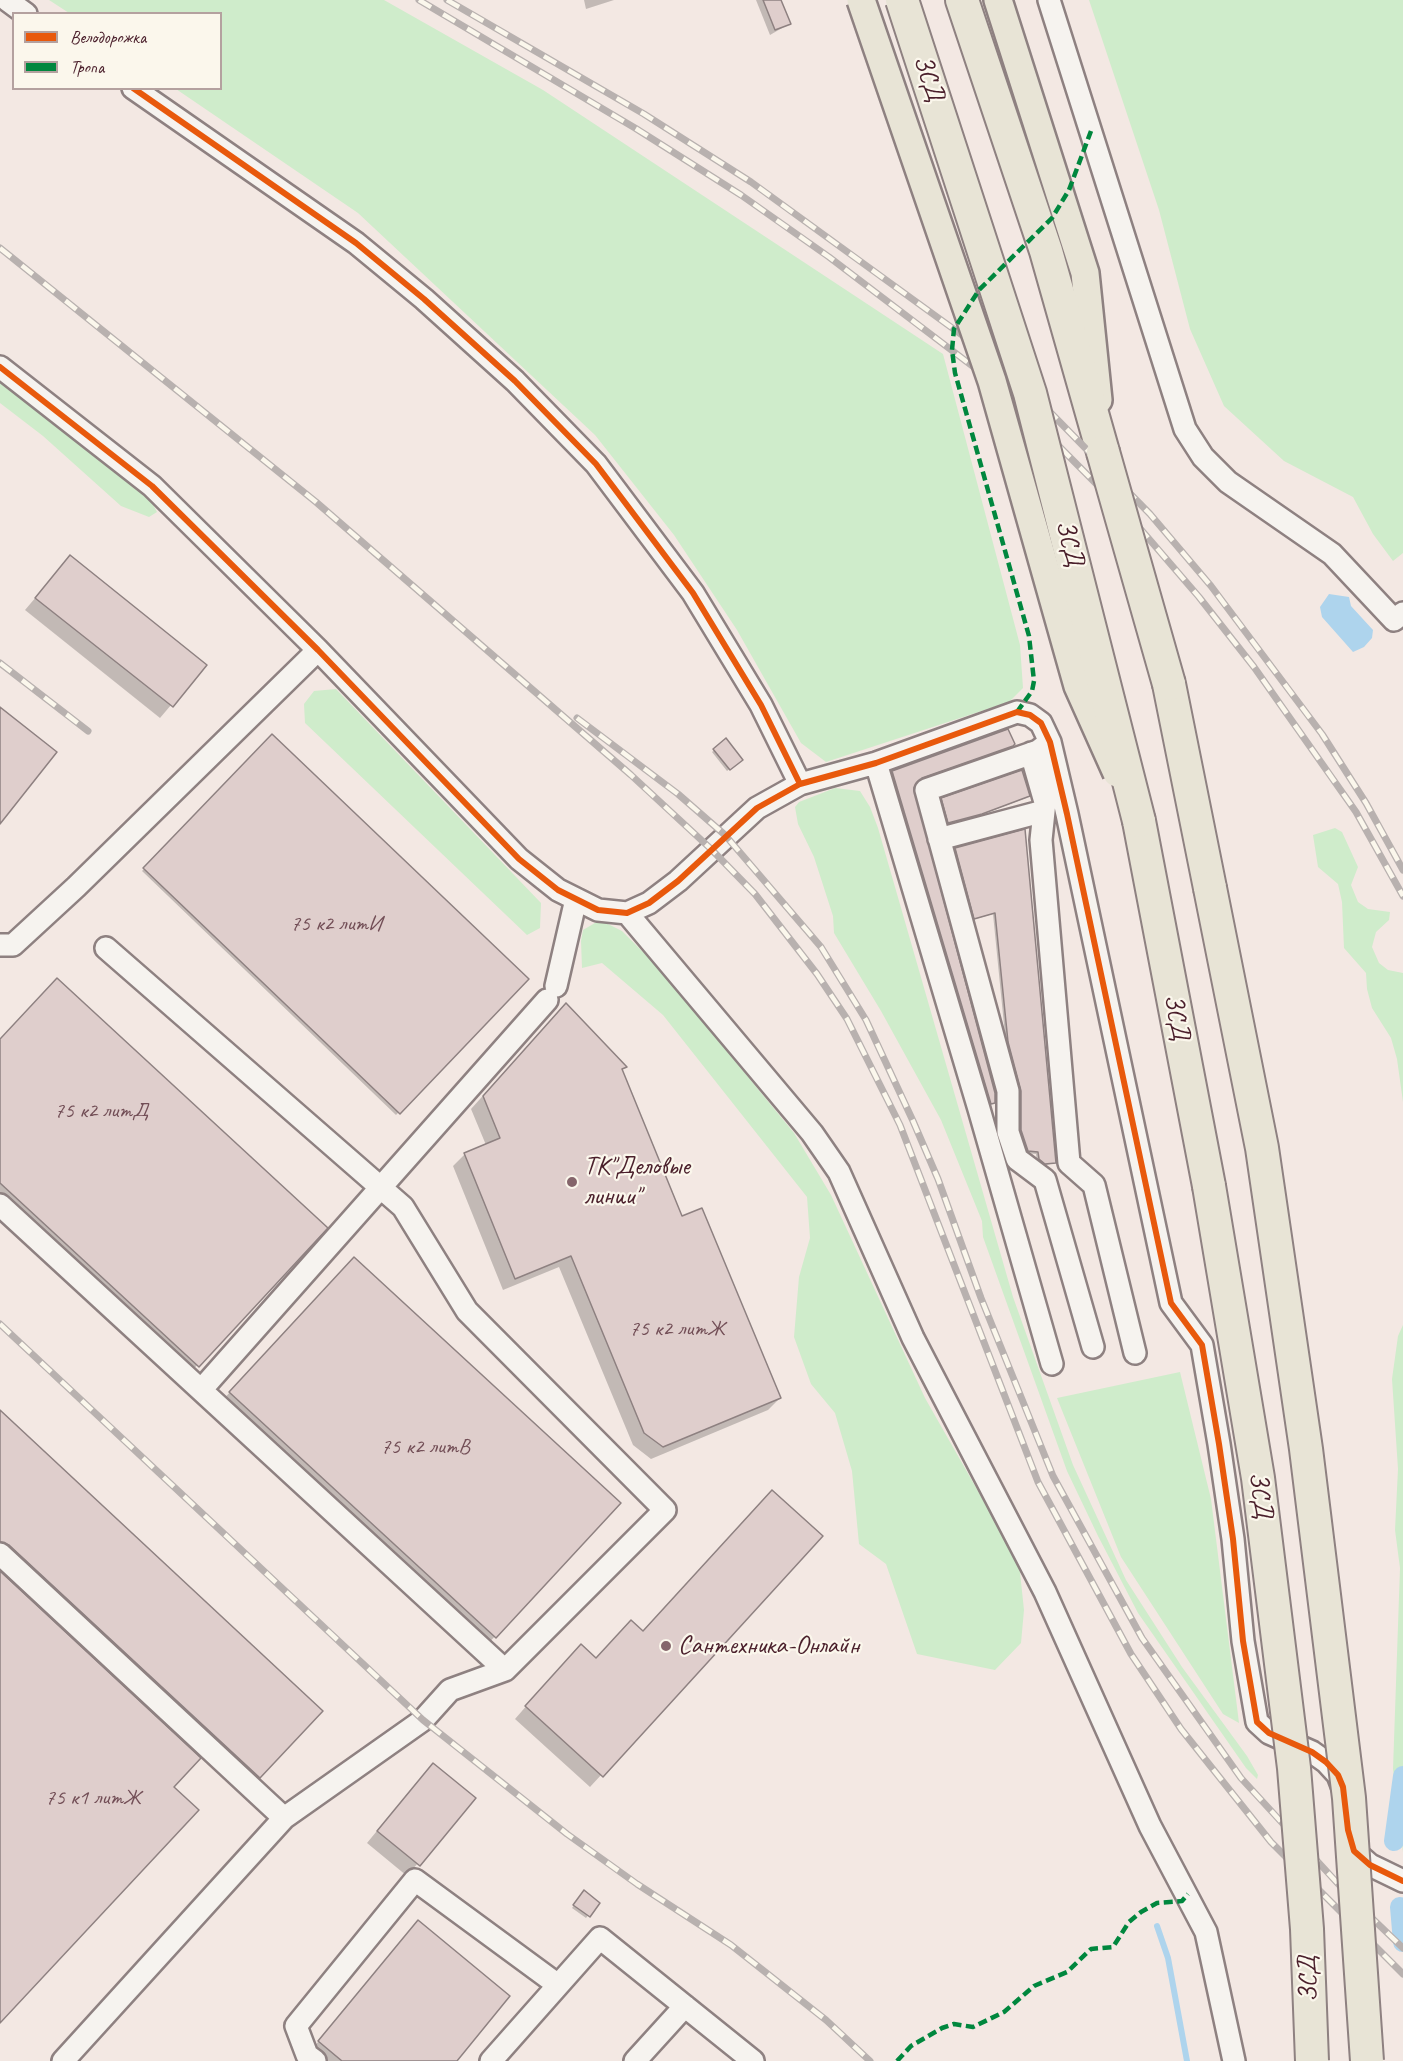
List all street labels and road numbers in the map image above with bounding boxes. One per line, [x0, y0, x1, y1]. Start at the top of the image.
street label: ЗСД [906, 51, 950, 105]
street label: ЗСД [1048, 517, 1090, 569]
street label: ЗСД [1156, 991, 1196, 1043]
street label: ЗСД [1241, 1470, 1279, 1520]
street label: ЗСД [1293, 1955, 1325, 2003]

